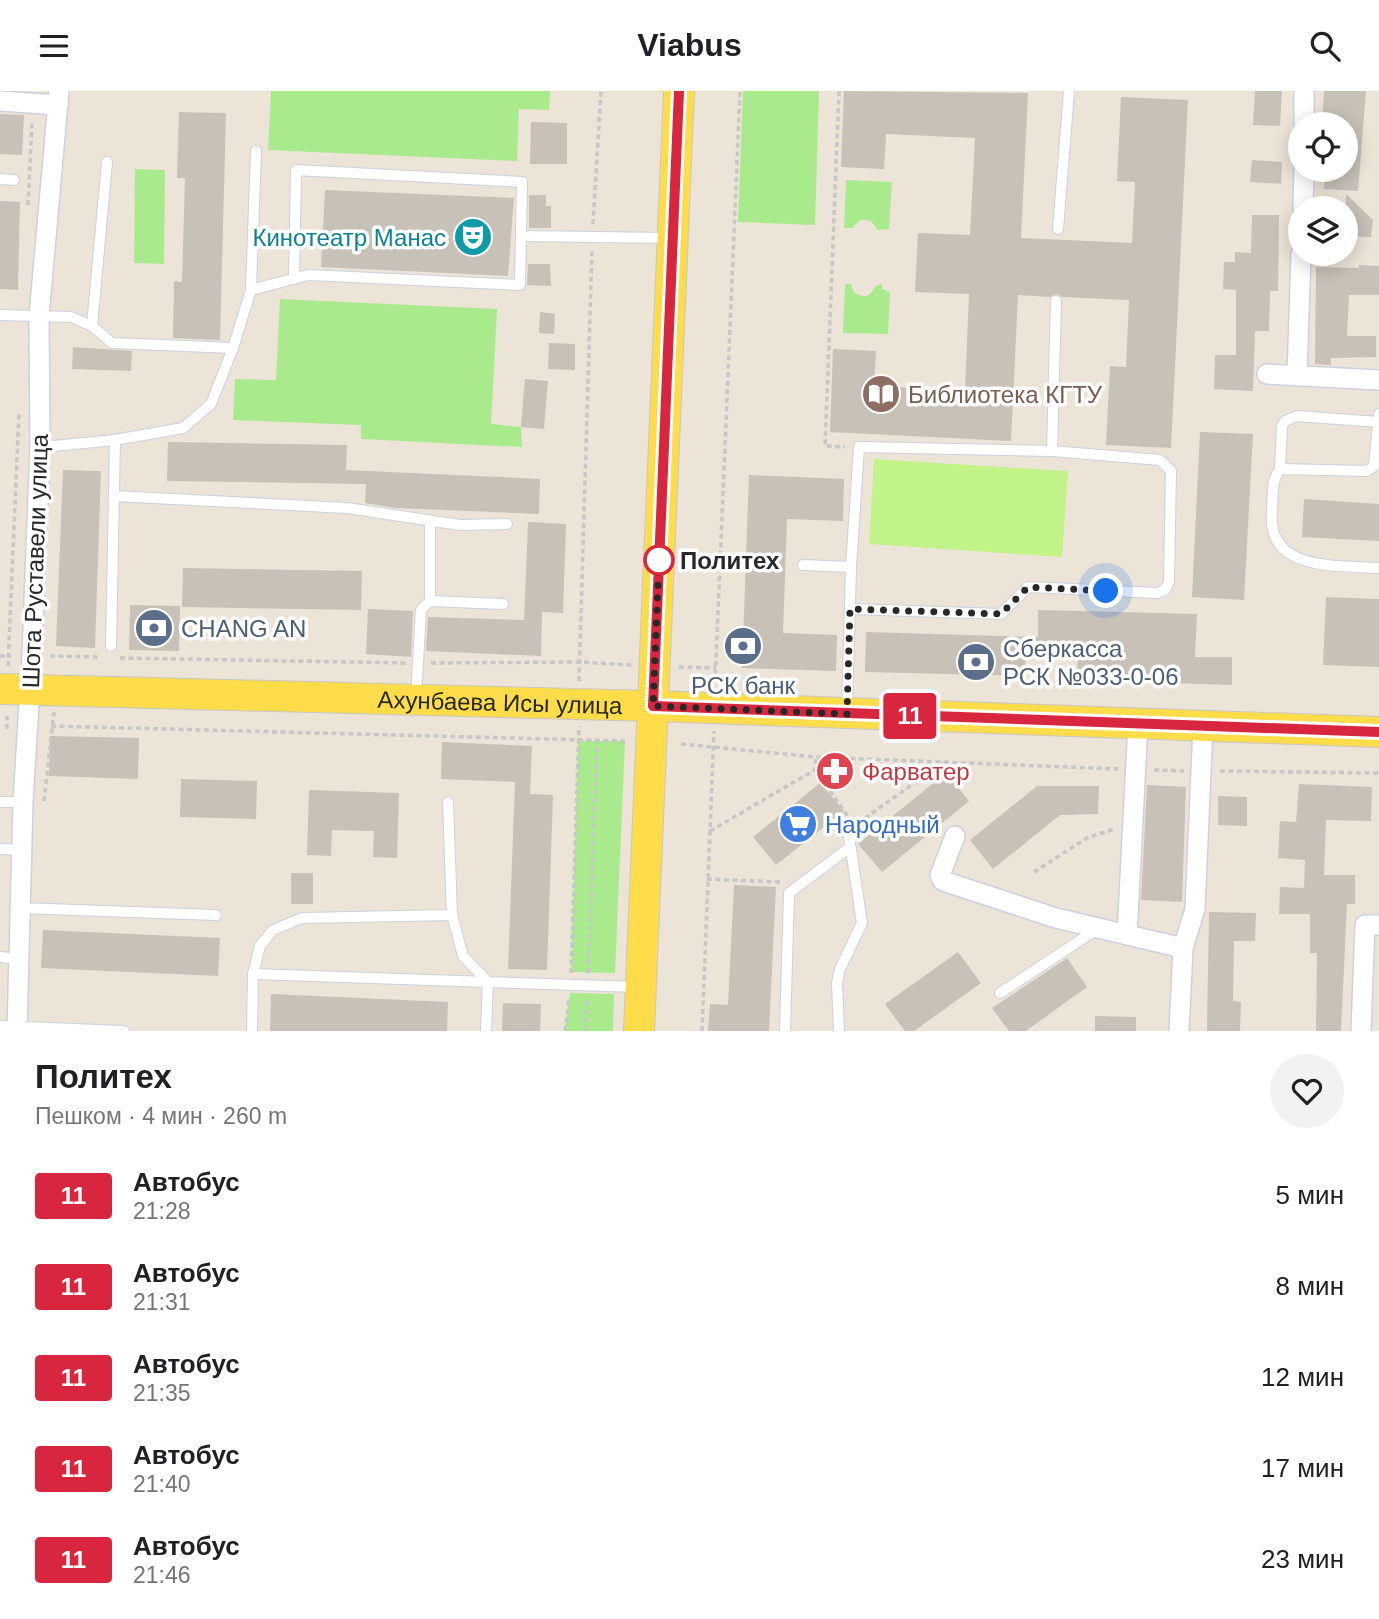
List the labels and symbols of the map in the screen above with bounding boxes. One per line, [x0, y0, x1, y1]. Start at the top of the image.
theatre icon: Кинотеатр Манас [452, 216, 494, 258]
place label: Кинотеатр Манас [252, 224, 446, 251]
library icon: Библиотека КГТУ [860, 373, 902, 415]
place label: Библиотека КГТУ [908, 381, 1103, 408]
street label: Шота Руставели улица [17, 433, 53, 689]
marker: Политех [644, 545, 674, 575]
place label: Политех [680, 547, 780, 574]
your location [1088, 573, 1123, 608]
bank icon: CHANG AN [133, 607, 175, 649]
place label: CHANG AN [181, 615, 306, 642]
bank icon: РСК банк [722, 625, 764, 667]
place label: Сберкасса РСК №033-0-06 [1003, 635, 1179, 690]
bank icon: Сберкасса РСК №033-0-06 [955, 641, 997, 683]
place label: РСК банк [691, 672, 796, 699]
street label: Ахунбаева Исы улица [377, 685, 623, 719]
line badge: 11 [878, 693, 942, 739]
pharmacy icon: Фарватер [814, 750, 856, 792]
place label: Фарватер [862, 758, 970, 785]
supermarket icon: Народный [777, 803, 819, 845]
place label: Народный [825, 811, 940, 838]

